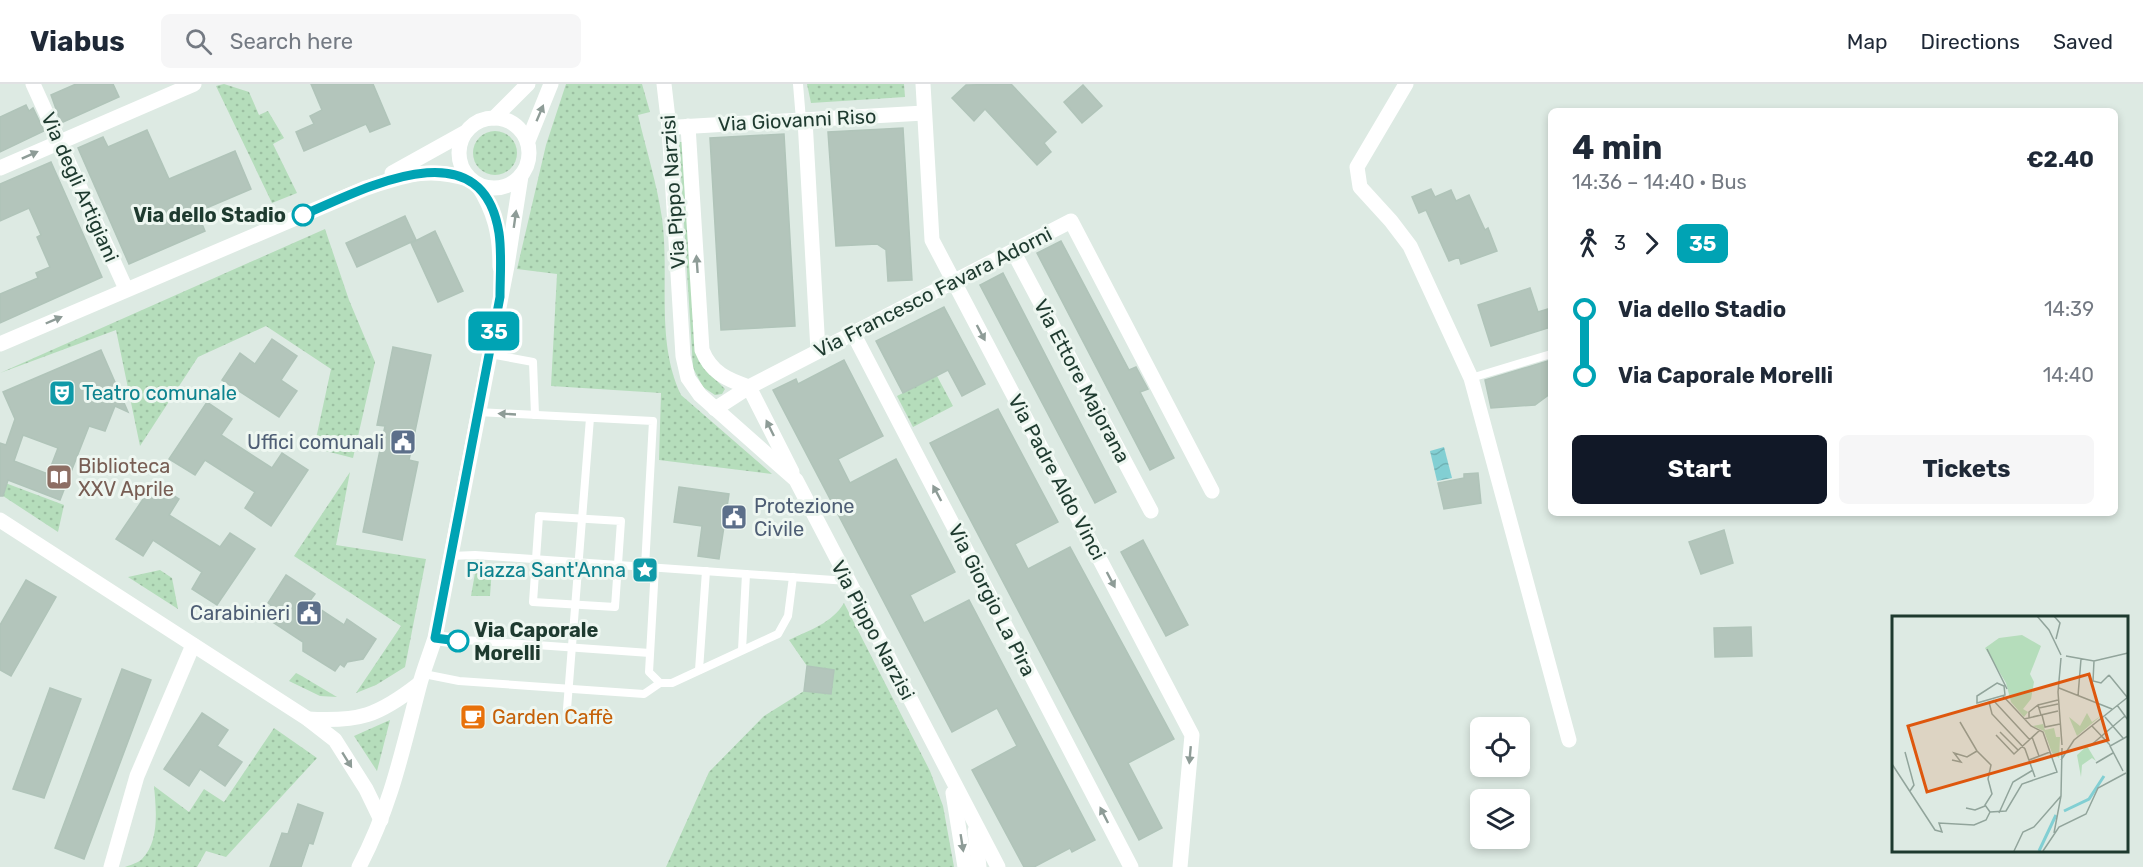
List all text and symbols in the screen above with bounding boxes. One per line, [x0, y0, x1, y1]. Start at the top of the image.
search box [161, 14, 581, 68]
text: Viabus [30, 25, 125, 58]
icon: search [182, 25, 215, 58]
text: Search here [230, 28, 353, 55]
text: Map [1847, 29, 1888, 54]
text: Directions [1921, 29, 2020, 54]
text: Saved [2053, 29, 2113, 54]
one-way arrow [535, 104, 544, 121]
street label: Via Giovanni Riso [717, 104, 877, 136]
street label: Via degli Artigiani [36, 108, 124, 266]
street label: Via Pippo Narzisi [656, 114, 690, 270]
text: 4 min [1572, 128, 1662, 167]
text: €2.40 [2026, 146, 2094, 173]
one-way arrow [21, 150, 39, 160]
text: 14:36 – 14:40 · Bus [1572, 170, 1747, 194]
place label: Via dello Stadio [133, 203, 286, 227]
marker: Via dello Stadio [292, 204, 314, 226]
one-way arrow [510, 209, 519, 228]
street label: Via Francesco Favara Adorni [810, 222, 1056, 362]
icon: walk [1572, 227, 1605, 260]
icon: forward [1635, 227, 1668, 260]
text: 3 [1614, 231, 1626, 255]
text: 35 [1689, 231, 1716, 256]
one-way arrow [692, 255, 702, 274]
street label: Via Ettore Majorana [1029, 295, 1135, 467]
text: Via dello Stadio [1618, 296, 1786, 323]
text: 14:39 [2044, 297, 2094, 321]
line badge: 35 [467, 312, 521, 350]
one-way arrow [45, 316, 62, 325]
text: 35 [480, 319, 508, 344]
one-way arrow [977, 324, 986, 341]
text: Via Caporale Morelli [1618, 362, 1833, 389]
text: 14:40 [2043, 363, 2094, 387]
theatre icon: Teatro comunale [47, 378, 77, 408]
place label: Teatro comunale [82, 381, 237, 405]
street label: Via Padre Aldo Vinci [1003, 390, 1111, 564]
one-way arrow [497, 409, 516, 418]
one-way arrow [765, 419, 775, 437]
public building icon: Uffici comunali [388, 427, 418, 457]
place label: Uffici comunali [247, 430, 384, 454]
button: Start [1572, 435, 1827, 504]
button: Tickets [1839, 435, 2094, 504]
place label: Biblioteca XXV Aprile [78, 454, 174, 501]
library icon: Biblioteca XXV Aprile [44, 462, 74, 492]
one-way arrow [932, 484, 942, 501]
place label: Protezione Civile [754, 494, 854, 541]
public building icon: Protezione Civile [719, 502, 749, 532]
street label: Via Giorgio La Pira [943, 520, 1041, 680]
place icon: Piazza Sant'Anna [630, 555, 660, 585]
street label: Via Pippo Narzisi [826, 556, 920, 704]
place label: Piazza Sant'Anna [466, 558, 626, 582]
one-way arrow [1105, 571, 1115, 589]
public building icon: Carabinieri [294, 598, 324, 628]
place label: Carabinieri [190, 601, 290, 625]
inset map [1892, 616, 2128, 852]
place label: Via Caporale Morelli [474, 618, 599, 665]
marker: Via Caporale Morelli [447, 630, 469, 652]
cafe icon: Garden Caffè [458, 702, 488, 732]
place label: Garden Caffè [492, 705, 613, 729]
map controls [1470, 717, 1530, 849]
button: locate [1470, 717, 1530, 777]
one-way arrow [1185, 746, 1195, 765]
one-way arrow [342, 752, 353, 768]
button: layers [1470, 789, 1530, 849]
one-way arrow [1099, 806, 1109, 823]
one-way arrow [957, 834, 966, 853]

